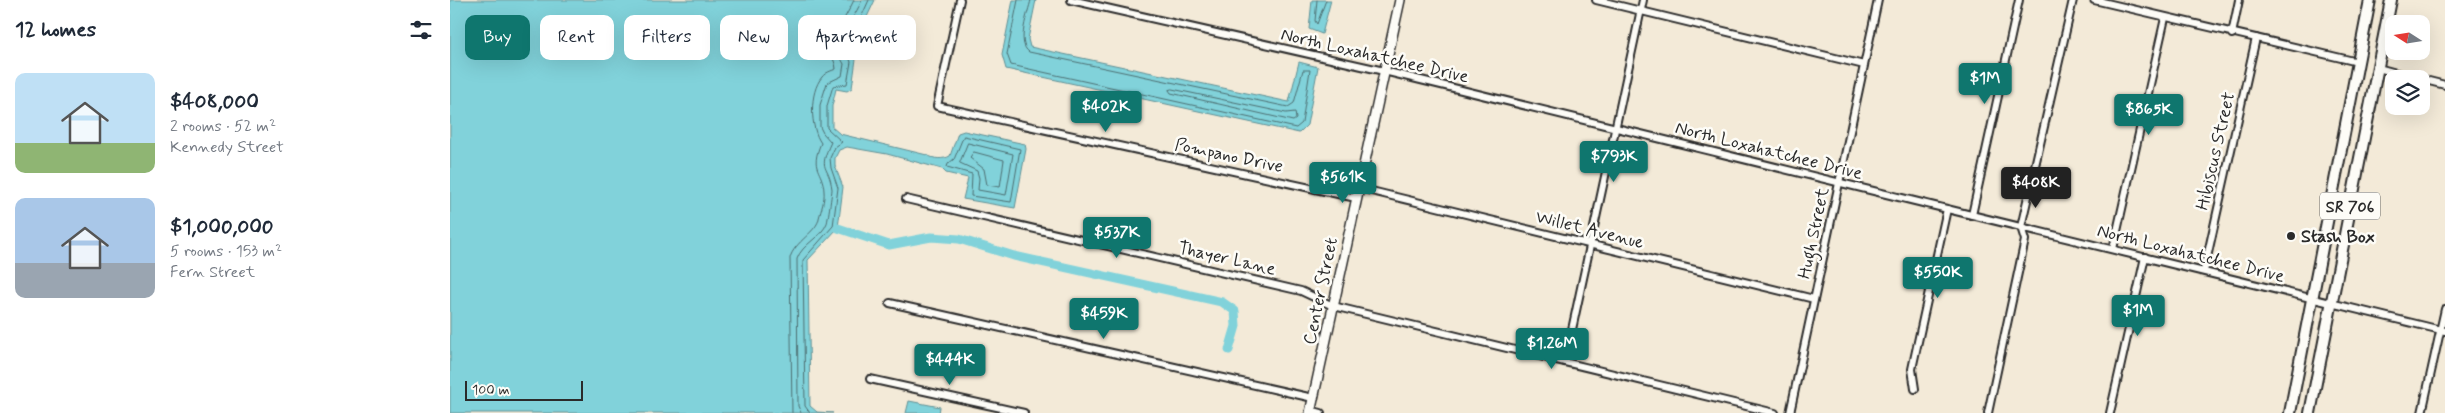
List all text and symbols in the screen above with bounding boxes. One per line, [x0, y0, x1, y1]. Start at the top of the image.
chip: Buy [465, 15, 530, 60]
chip: Rent [540, 15, 614, 60]
chip: Filters [624, 15, 710, 60]
chip: New [720, 15, 788, 60]
chip: Apartment [798, 15, 916, 60]
north arrow [2385, 15, 2430, 60]
map controls [2385, 15, 2430, 115]
text: 12 homes [15, 16, 96, 44]
icon: filters [407, 16, 435, 44]
street label: North Loxahatchee Drive [1279, 23, 1471, 89]
pin: $1M [1961, 62, 2009, 105]
text: $1M [1970, 68, 2000, 89]
button: layers [2385, 70, 2430, 115]
text: $408,000 [170, 88, 259, 116]
pin: $402K [1071, 90, 1141, 133]
street label: Hibiscus Street [2191, 90, 2241, 213]
icon: home [55, 93, 115, 153]
pin: $865K [2114, 94, 2184, 136]
text: $402K [1082, 96, 1130, 117]
text: $865K [2125, 99, 2173, 120]
text: 2 rooms · 52 m² [170, 116, 276, 137]
street label: North Loxahatchee Drive [1673, 116, 1865, 186]
street label: Pompano Drive [1172, 133, 1285, 179]
text: Kennedy Street [170, 137, 284, 158]
pin: $793K [1579, 140, 1649, 183]
text: $793K [1591, 146, 1637, 167]
pin: $561K [1308, 162, 1378, 204]
pin: $408K [2001, 166, 2071, 209]
text: $561K [1320, 167, 1366, 188]
text: $408K [2012, 172, 2060, 193]
street label: Hugh Street [1793, 185, 1837, 282]
road number: SR 706 [2320, 192, 2380, 220]
street label: Willet Avenue [1533, 205, 1646, 255]
text: $1,000,000 [170, 213, 274, 241]
pin: $537K [1082, 216, 1152, 259]
icon: home [55, 218, 115, 278]
street label: North Loxahatchee Drive [2095, 219, 2287, 289]
text: $537K [1094, 222, 1140, 243]
place label: Stash Box [2301, 225, 2375, 249]
marker: Stash Box [2285, 230, 2297, 242]
street label: Center Street [1298, 235, 1344, 347]
street label: Thayer Lane [1176, 236, 1278, 282]
text: 5 rooms · 153 m² [170, 241, 282, 262]
pin: $550K [1903, 256, 1973, 299]
text: Fern Street [170, 262, 255, 283]
text: $550K [1914, 262, 1962, 283]
pin: $1M [2114, 294, 2162, 337]
pin: $459K [1069, 298, 1139, 340]
text: $1M [2123, 300, 2153, 321]
text: $459K [1081, 303, 1127, 324]
pin: $1.26M [1511, 328, 1593, 370]
text: $1.26M [1527, 333, 1577, 354]
pin: $444K [915, 344, 985, 386]
text: $444K [925, 349, 975, 370]
scale bar [465, 378, 582, 401]
text: 100 m [472, 381, 510, 399]

